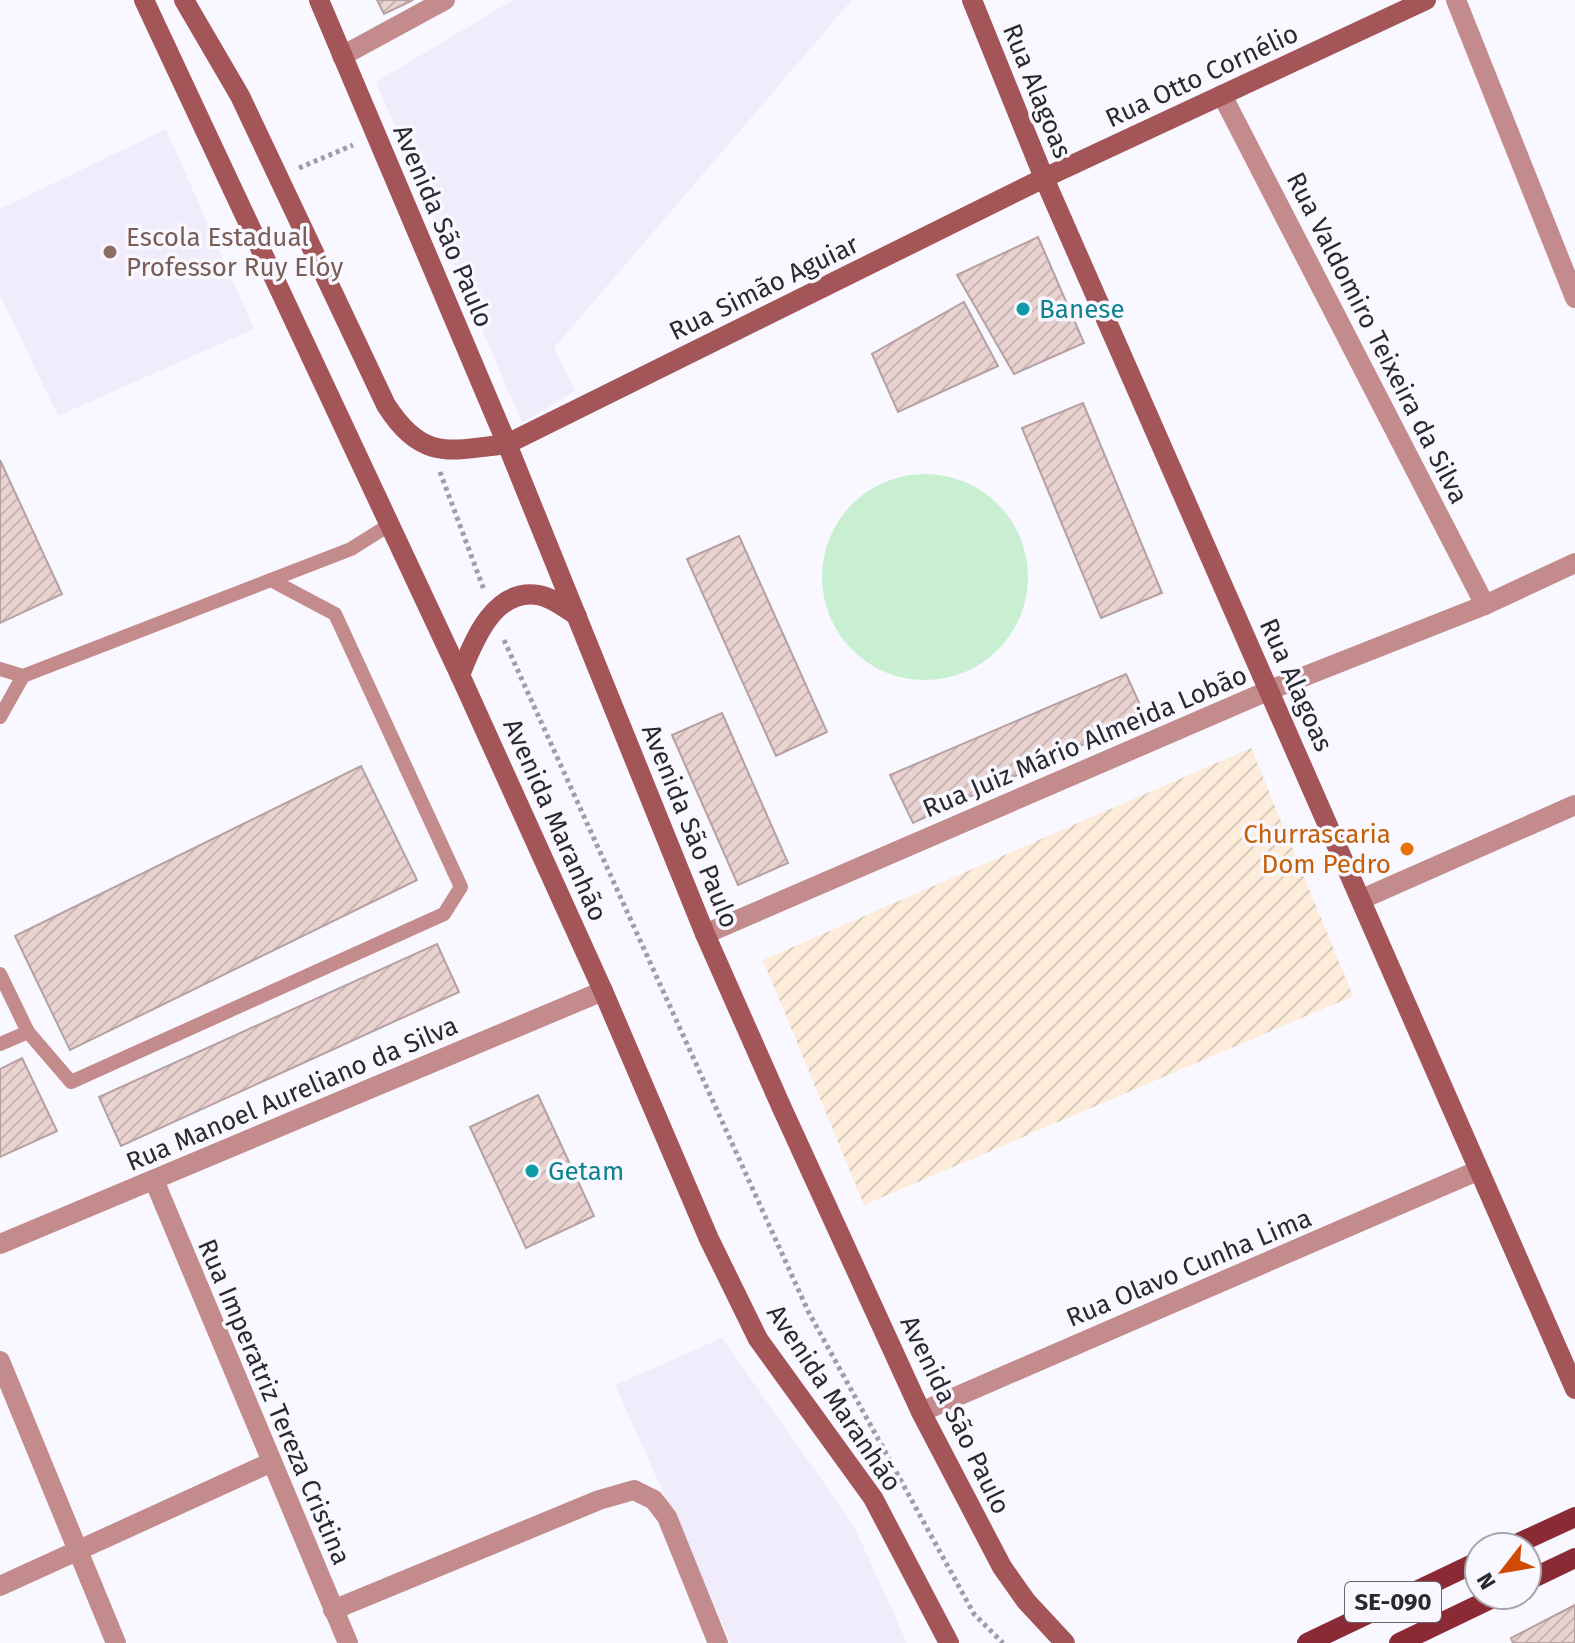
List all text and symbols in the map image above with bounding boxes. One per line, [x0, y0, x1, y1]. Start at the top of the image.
street label: Rua Otto Cornélio [1101, 18, 1303, 134]
street label: Rua Alagoas [996, 19, 1078, 163]
street label: Avenida São Paulo [386, 120, 500, 332]
street label: Rua Valdomiro Teixeira da Silva [1280, 167, 1474, 509]
place label: Escola Estadual Professor Ruy Elóy [126, 222, 344, 283]
street label: Rua Simão Aguiar [664, 229, 864, 347]
marker: Escola Estadual Professor Ruy Elóy [101, 243, 119, 261]
place label: Banese [1039, 294, 1125, 325]
marker: Banese [1014, 300, 1032, 318]
street label: Rua Alagoas [1253, 614, 1339, 756]
street label: Rua Juiz Mário Almeida Lobão [918, 660, 1252, 824]
street label: Avenida Maranhão [496, 714, 614, 926]
street label: Avenida São Paulo [635, 720, 745, 932]
place label: Churrascaria Dom Pedro [1243, 819, 1391, 880]
marker: Churrascaria Dom Pedro [1398, 840, 1416, 858]
street label: Rua Manoel Aureliano da Silva [122, 1010, 462, 1178]
place label: Getam [548, 1156, 624, 1187]
marker: Getam [523, 1162, 541, 1180]
street label: Rua Olavo Cunha Lima [1062, 1202, 1316, 1334]
street label: Rua Imperatriz Tereza Cristina [191, 1234, 357, 1570]
street label: Avenida Maranhão [760, 1299, 908, 1497]
street label: Avenida São Paulo [894, 1311, 1016, 1519]
north arrow [1463, 1531, 1543, 1611]
text: N [1471, 1568, 1502, 1594]
road number: SE-090 [1345, 1582, 1441, 1622]

